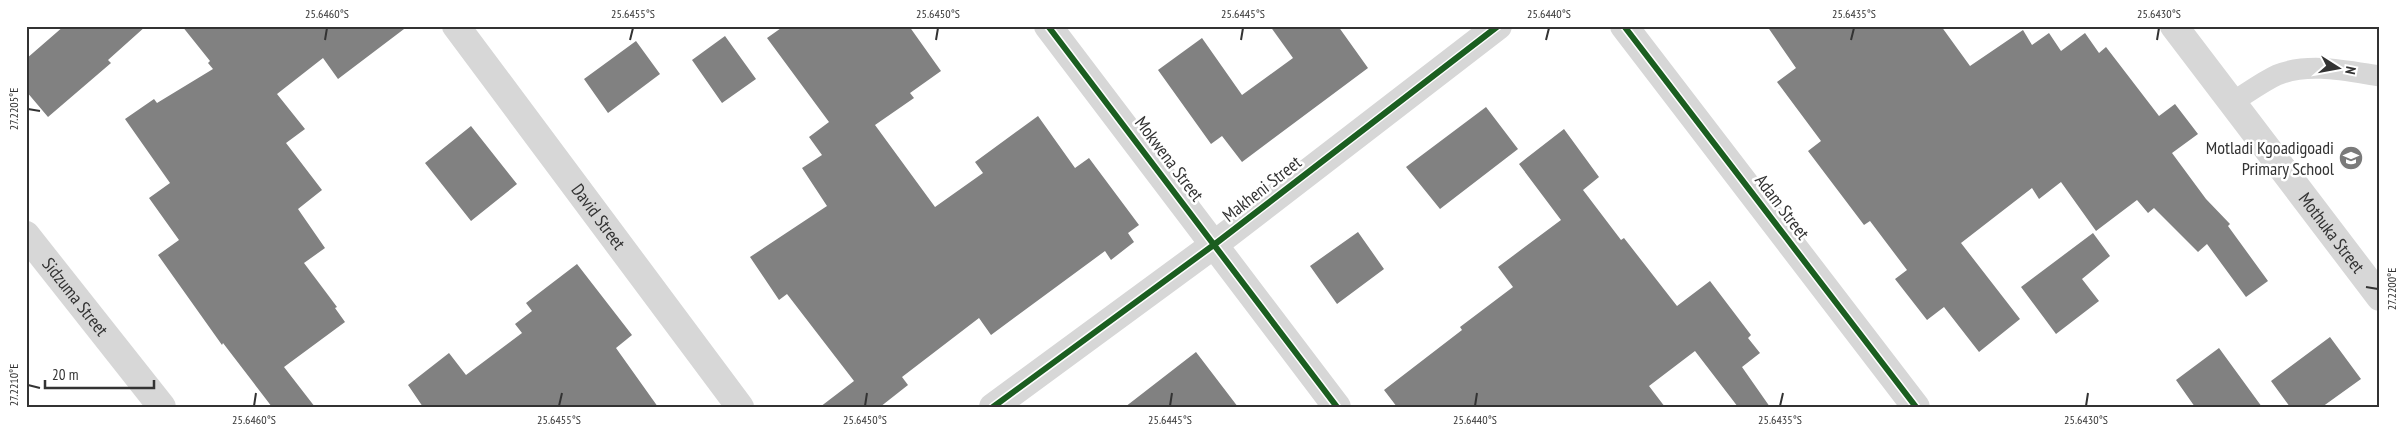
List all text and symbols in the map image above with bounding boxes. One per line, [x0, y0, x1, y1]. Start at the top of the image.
text: 25.6460°S [305, 6, 349, 21]
text: 25.6455°S [611, 6, 655, 21]
text: 25.6450°S [916, 6, 960, 21]
text: 25.6445°S [1221, 6, 1265, 21]
text: 25.6440°S [1527, 6, 1571, 21]
text: 25.6435°S [1832, 6, 1876, 21]
text: 25.6430°S [2137, 6, 2181, 21]
north arrow [2314, 42, 2364, 92]
text: N [2341, 65, 2360, 76]
text: 27.2205°E [6, 88, 21, 130]
street label: Mokwena Street [1130, 112, 1209, 206]
place label: Motladi Kgoadigoadi Primary School [2206, 136, 2335, 180]
school or university icon: Motladi Kgoadigoadi Primary School [2338, 145, 2364, 171]
street label: Makheni Street [1218, 151, 1306, 227]
street label: Adam Street [1750, 169, 1815, 244]
street label: David Street [567, 179, 631, 254]
street label: Mothuka Street [2294, 188, 2370, 278]
street label: Sidzuma Street [37, 253, 114, 341]
text: 27.2200°E [2384, 268, 2399, 310]
scale bar [45, 358, 154, 390]
text: 27.2210°E [6, 364, 21, 406]
text: 20 m [52, 365, 78, 384]
text: 25.6460°S [232, 412, 276, 427]
text: 25.6455°S [537, 412, 581, 427]
text: 25.6450°S [843, 412, 887, 427]
text: 25.6445°S [1148, 412, 1192, 427]
text: 25.6440°S [1453, 412, 1497, 427]
text: 25.6435°S [1758, 412, 1802, 427]
text: 25.6430°S [2064, 412, 2108, 427]

